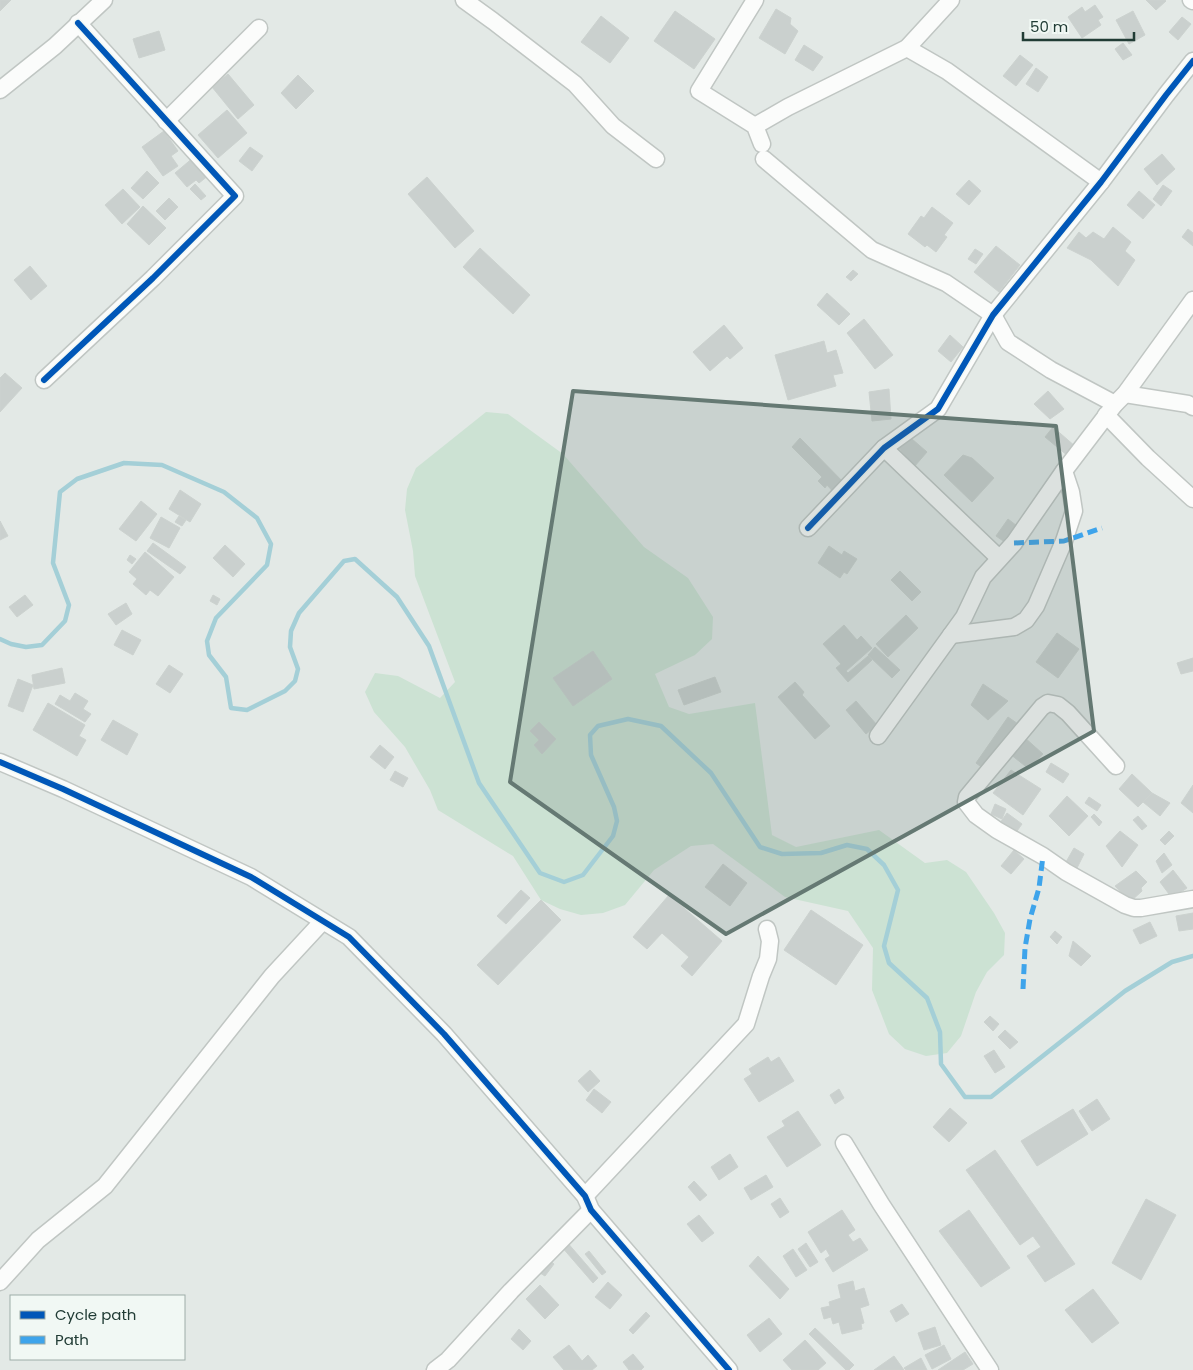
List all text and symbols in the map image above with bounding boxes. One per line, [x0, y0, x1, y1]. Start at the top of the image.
scale bar [1023, 10, 1134, 42]
text: 50 m [1030, 16, 1068, 37]
legend [10, 1295, 185, 1360]
text: Cycle path [55, 1304, 136, 1325]
text: Path [55, 1329, 89, 1350]

